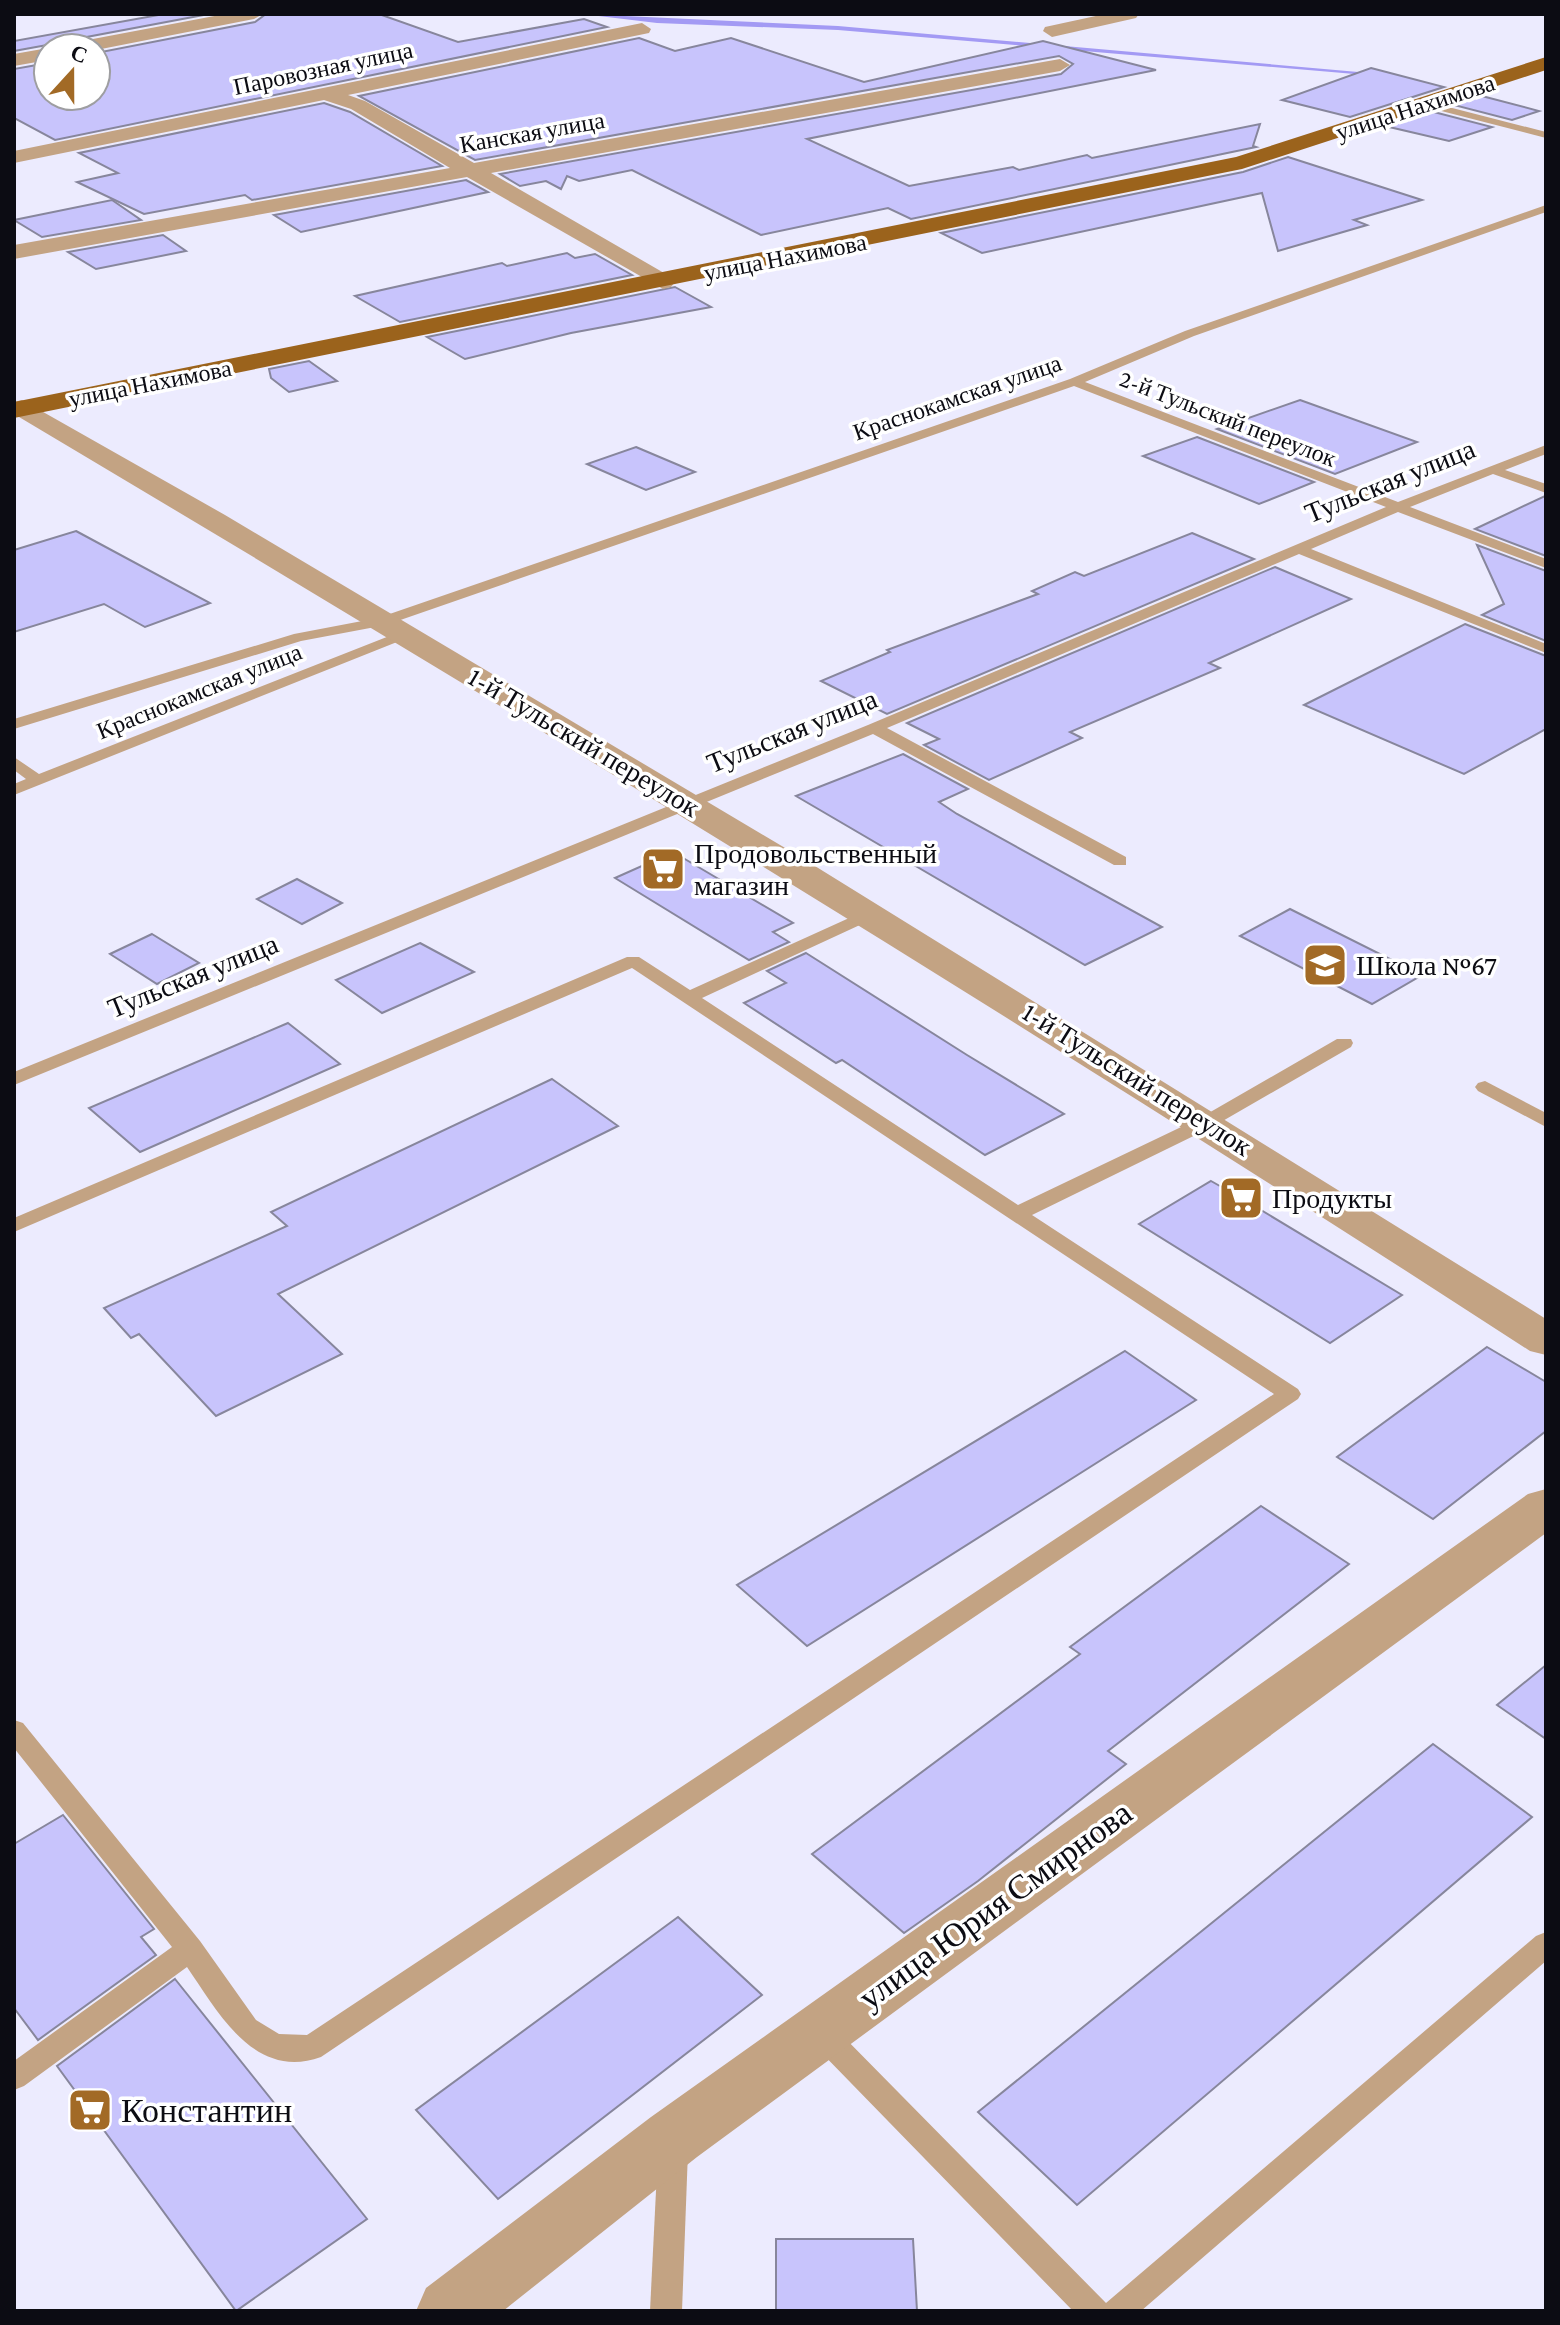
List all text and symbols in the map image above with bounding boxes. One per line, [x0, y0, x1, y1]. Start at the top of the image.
north arrow [32, 32, 112, 112]
street label: Паровозная улица [231, 36, 416, 100]
text: С [67, 39, 91, 68]
street label: улица Нахимова [1332, 68, 1498, 145]
street label: Канская улица [457, 106, 607, 158]
street label: улица Нахимова [701, 228, 869, 286]
street label: Краснокамская улица [849, 349, 1065, 445]
street label: улица Нахимова [66, 354, 234, 412]
street label: 2-й Тульский переулок [1116, 364, 1340, 472]
street label: Тульская улица [1301, 433, 1480, 529]
street label: Краснокамская улица [93, 637, 306, 744]
street label: 1-й Тульский переулок [463, 661, 705, 823]
street label: Тульская улица [703, 683, 882, 779]
place label: Продовольственный магазин [694, 838, 937, 901]
supermarket icon: Продовольственный магазин [639, 845, 687, 893]
street label: Тульская улица [104, 928, 283, 1024]
school or university icon: Школа №67 [1301, 941, 1349, 989]
place label: Школа №67 [1356, 950, 1497, 981]
street label: 1-й Тульский переулок [1017, 996, 1257, 1162]
supermarket icon: Продукты [1217, 1174, 1265, 1222]
place label: Продукты [1272, 1183, 1392, 1214]
street label: улица Юрия Смирнова [852, 1794, 1138, 2016]
supermarket icon: Константин [66, 2086, 114, 2134]
place label: Константин [121, 2092, 292, 2129]

